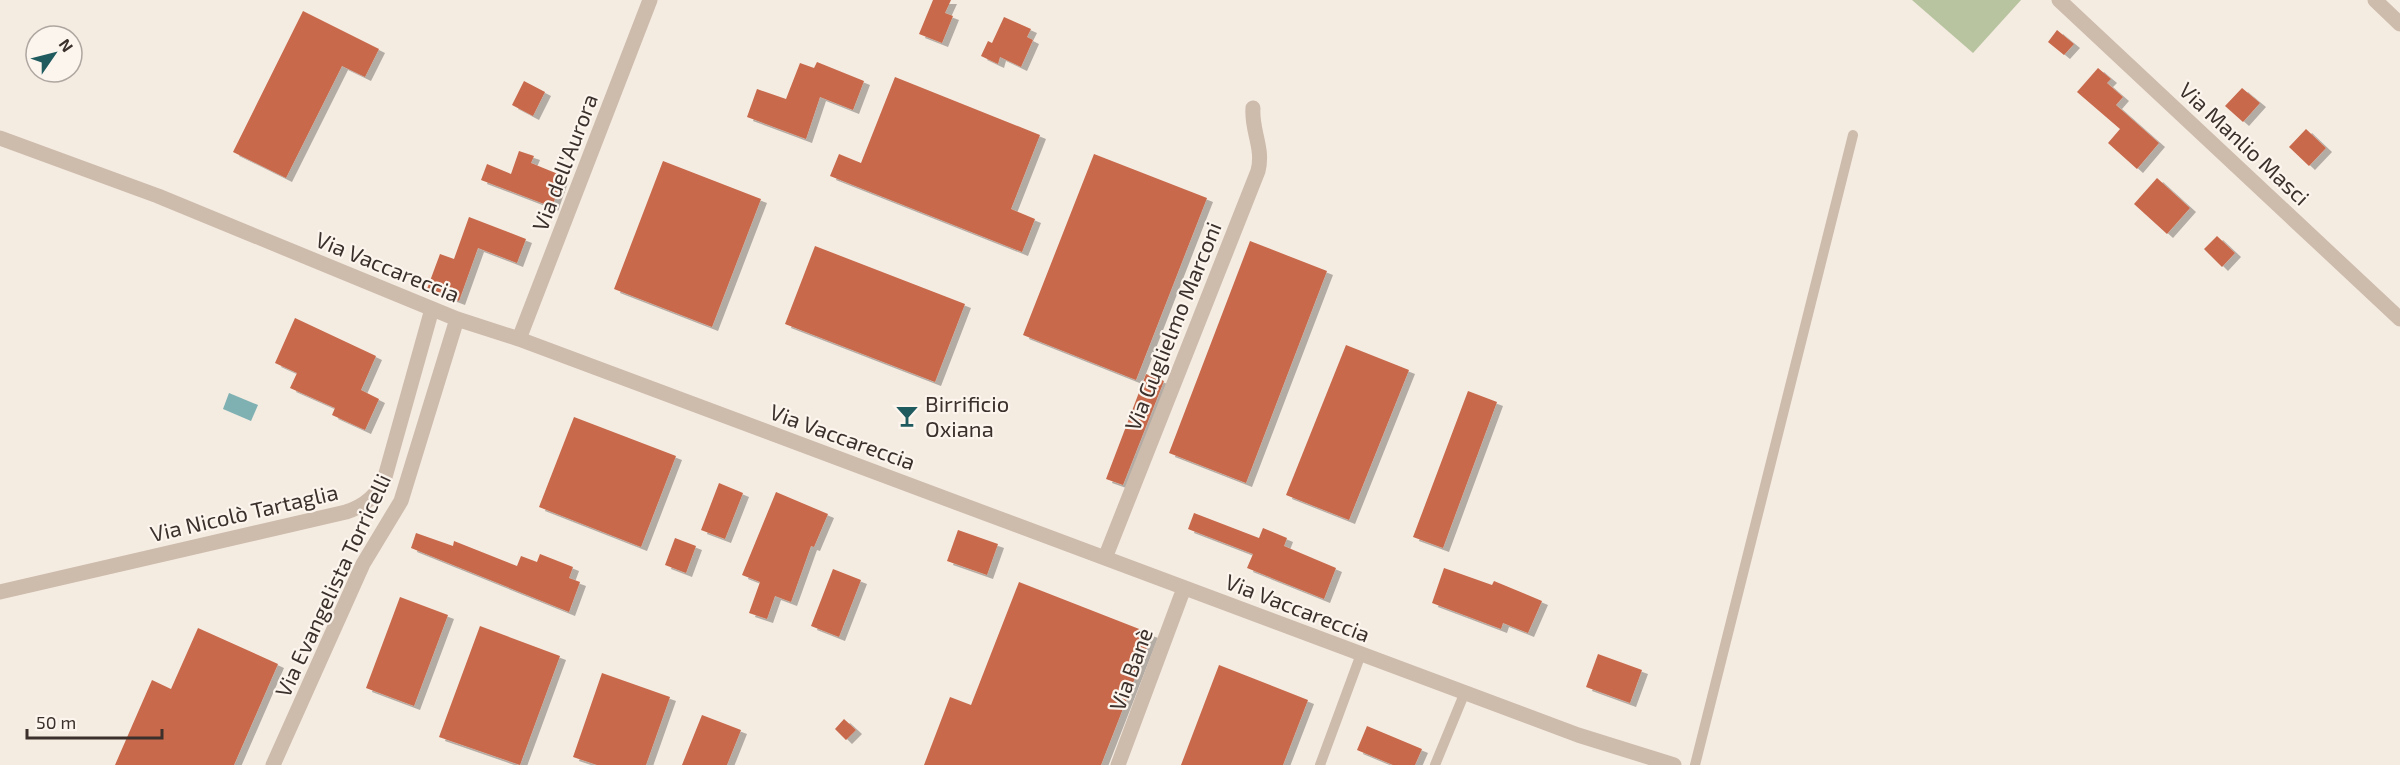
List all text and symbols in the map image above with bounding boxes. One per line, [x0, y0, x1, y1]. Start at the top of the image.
north arrow [24, 24, 84, 84]
text: N [56, 35, 78, 55]
street label: Via Manlio Masci [2175, 76, 2315, 210]
street label: Via dell'Aurora [526, 90, 602, 234]
street label: Via Guglielmo Marconi [1118, 218, 1226, 434]
street label: Via Vaccareccia [312, 225, 464, 307]
place label: Birrificio Oxiana [925, 390, 1009, 441]
street label: Via Vaccareccia [767, 398, 919, 474]
bar icon: Birrificio Oxiana [894, 403, 920, 429]
street label: Via Evangelista Torricelli [269, 469, 395, 701]
street label: Via Nicolò Tartaglia [148, 478, 340, 546]
street label: Via Vaccareccia [1222, 567, 1374, 647]
street label: Via Banè [1103, 624, 1157, 714]
scale bar [27, 702, 162, 740]
text: 50 m [36, 711, 76, 733]

